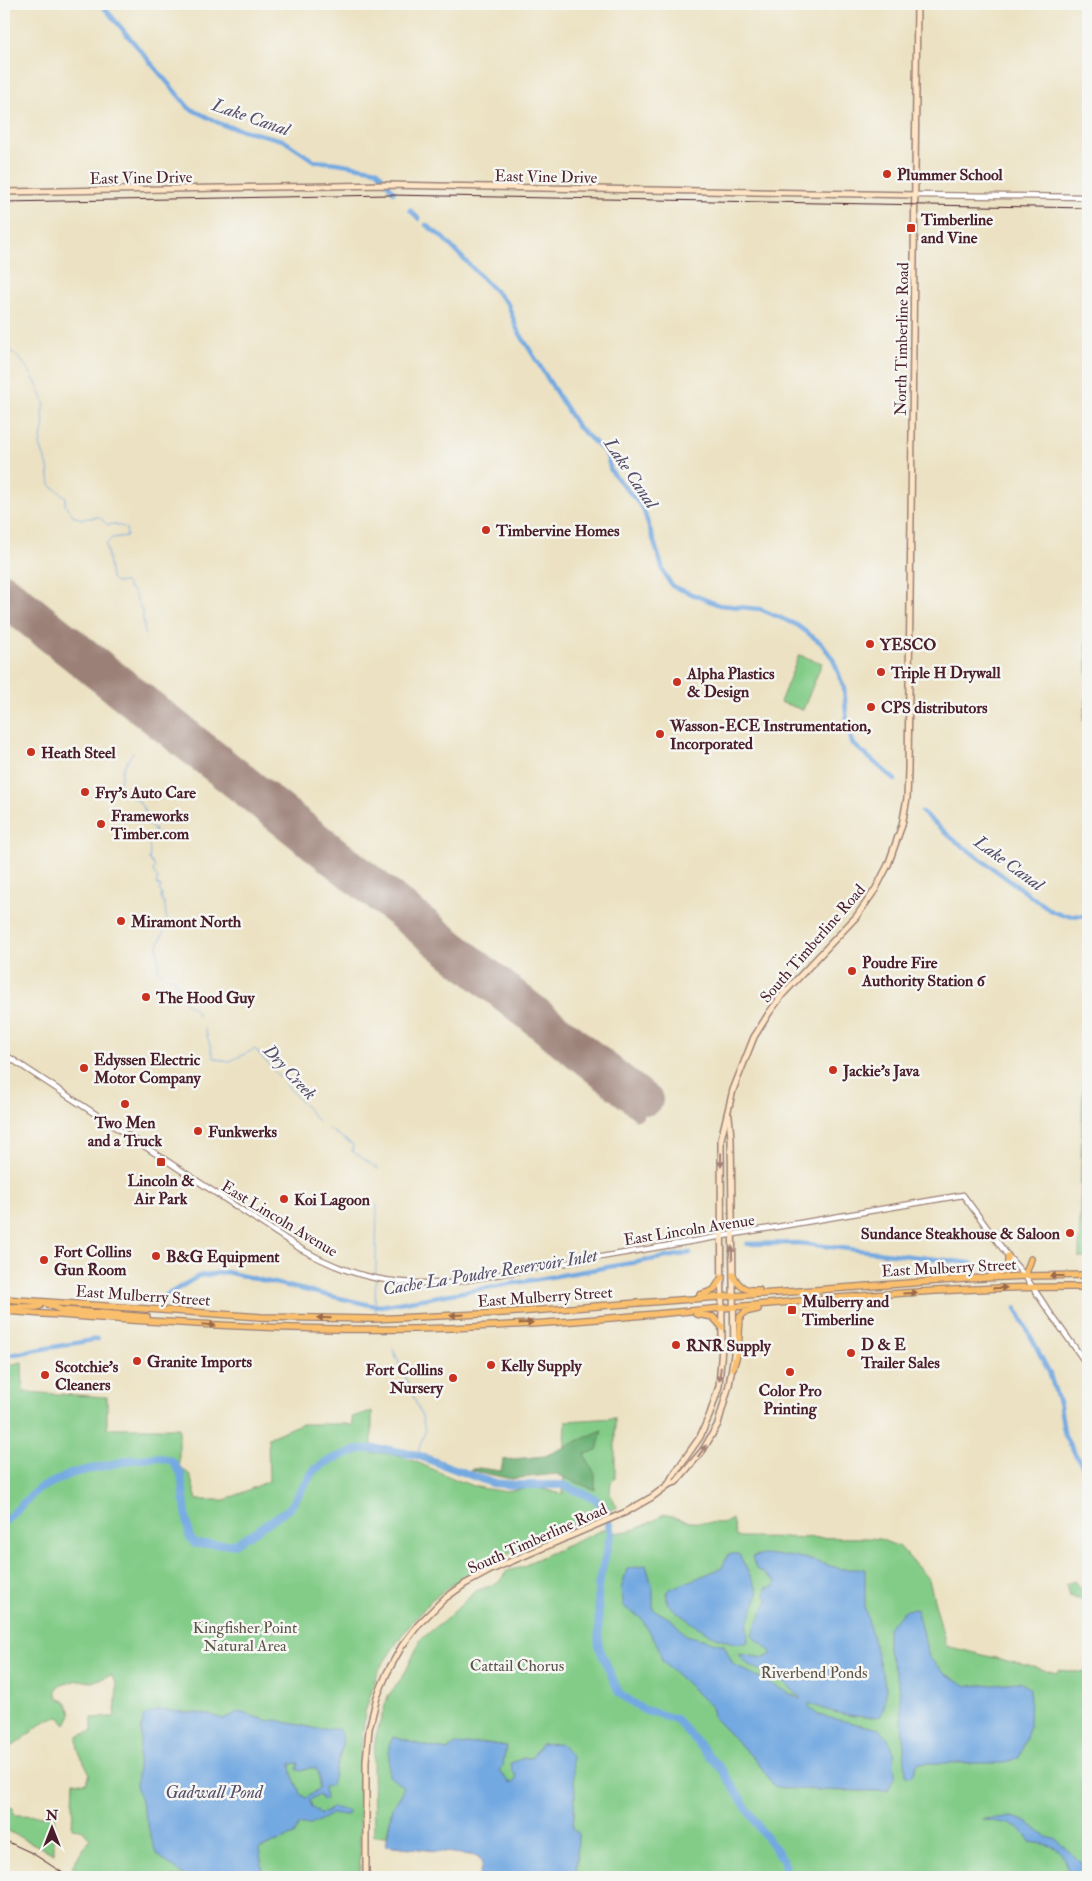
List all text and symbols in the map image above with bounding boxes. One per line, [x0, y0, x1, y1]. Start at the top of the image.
water label: Lake Canal [208, 93, 294, 142]
place label: Plummer School [897, 165, 1004, 185]
street label: East Vine Drive [495, 166, 598, 188]
street label: East Vine Drive [90, 167, 193, 189]
marker: Plummer School [881, 168, 893, 180]
place label: Timberline and Vine [920, 210, 993, 248]
marker: Timberline and Vine [905, 222, 917, 234]
street label: North Timberline Road [891, 262, 913, 416]
water label: Lake Canal [598, 433, 664, 514]
place label: Timbervine Homes [495, 521, 620, 541]
marker: Timbervine Homes [480, 524, 492, 536]
place label: YESCO [879, 635, 936, 655]
marker: YESCO [864, 638, 876, 650]
place label: Triple H Drywall [890, 663, 1001, 684]
place label: Alpha Plastics & Design [686, 664, 775, 703]
marker: Triple H Drywall [875, 666, 887, 678]
marker: Alpha Plastics & Design [671, 676, 683, 688]
place label: CPS distributors [881, 698, 988, 718]
marker: CPS distributors [865, 701, 877, 713]
place label: Wasson-ECE Instrumentation, Incorporated [669, 716, 871, 755]
marker: Wasson-ECE Instrumentation, Incorporated [654, 728, 666, 740]
place label: Heath Steel [41, 743, 117, 763]
marker: Heath Steel [25, 746, 37, 758]
place label: Fry's Auto Care [95, 783, 196, 804]
marker: Fry's Auto Care [79, 786, 91, 798]
place label: Frameworks Timber.com [110, 806, 190, 844]
marker: Frameworks Timber.com [95, 818, 107, 830]
water label: Lake Canal [969, 830, 1049, 897]
street label: South Timberline Road [756, 880, 870, 1007]
place label: Miramont North [130, 912, 242, 932]
marker: Miramont North [115, 915, 127, 927]
place label: Poudre Fire Authority Station 6 [861, 953, 987, 992]
marker: Poudre Fire Authority Station 6 [846, 965, 858, 977]
place label: The Hood Guy [155, 988, 256, 1009]
marker: The Hood Guy [140, 991, 152, 1003]
water label: Dry Creek [257, 1039, 321, 1105]
place label: Edyssen Electric Motor Company [93, 1050, 202, 1089]
place label: Jackie's Java [842, 1061, 920, 1082]
marker: Edyssen Electric Motor Company [78, 1062, 90, 1074]
marker: Jackie's Java [827, 1064, 839, 1076]
marker: Two Men and a Truck [119, 1098, 131, 1110]
place label: Two Men and a Truck [88, 1113, 163, 1151]
place label: Funkwerks [208, 1122, 278, 1142]
marker: Funkwerks [192, 1125, 204, 1137]
one-way arrow [717, 1152, 725, 1168]
marker: Lincoln & Air Park [155, 1156, 167, 1168]
place label: Lincoln & Air Park [127, 1171, 195, 1209]
street label: East Lincoln Avenue [218, 1176, 342, 1262]
place label: Koi Lagoon [294, 1190, 371, 1211]
marker: Koi Lagoon [278, 1193, 290, 1205]
street label: East Lincoln Avenue [622, 1210, 756, 1250]
place label: Sundance Steakhouse & Saloon [861, 1224, 1061, 1244]
marker: Sundance Steakhouse & Saloon [1064, 1227, 1076, 1239]
place label: Fort Collins Gun Room [54, 1242, 132, 1280]
water label: Cache La Poudre Reservoir Inlet [381, 1244, 600, 1301]
one-way arrow [728, 1245, 736, 1261]
place label: B&G Equipment [166, 1247, 280, 1268]
marker: B&G Equipment [150, 1250, 162, 1262]
marker: Fort Collins Gun Room [38, 1254, 50, 1266]
street label: East Mulberry Street [881, 1254, 1017, 1282]
one-way arrow [1048, 1272, 1064, 1280]
street label: East Mulberry Street [75, 1281, 211, 1311]
street label: East Mulberry Street [477, 1282, 613, 1312]
one-way arrow [993, 1284, 1009, 1292]
one-way arrow [903, 1288, 919, 1296]
place label: Mulberry and Timberline [801, 1292, 889, 1330]
marker: Mulberry and Timberline [786, 1304, 798, 1316]
one-way arrow [449, 1312, 465, 1320]
one-way arrow [316, 1314, 332, 1322]
one-way arrow [519, 1318, 535, 1326]
one-way arrow [202, 1321, 218, 1329]
place label: D & E Trailer Sales [860, 1335, 940, 1373]
place label: RNR Supply [686, 1336, 772, 1357]
marker: RNR Supply [670, 1339, 682, 1351]
marker: D & E Trailer Sales [845, 1347, 857, 1359]
place label: Granite Imports [147, 1352, 252, 1373]
marker: Granite Imports [131, 1355, 143, 1367]
place label: Kelly Supply [501, 1356, 582, 1377]
place label: Scotchie's Cleaners [55, 1357, 119, 1395]
marker: Kelly Supply [485, 1359, 497, 1371]
place label: Fort Collins Nursery [366, 1360, 444, 1399]
one-way arrow [716, 1366, 724, 1382]
marker: Color Pro Printing [784, 1366, 796, 1378]
marker: Scotchie's Cleaners [39, 1369, 51, 1381]
marker: Fort Collins Nursery [447, 1372, 459, 1384]
place label: Color Pro Printing [758, 1381, 822, 1420]
one-way arrow [697, 1444, 707, 1458]
street label: South Timberline Road [465, 1499, 610, 1579]
park label: Kingfisher Point Natural Area [193, 1618, 297, 1656]
park label: Cattail Chorus [470, 1656, 564, 1676]
park label: Riverbend Ponds [760, 1663, 868, 1683]
water label: Gadwall Pond [165, 1781, 264, 1804]
north arrow [28, 1804, 78, 1854]
text: N [45, 1807, 59, 1824]

